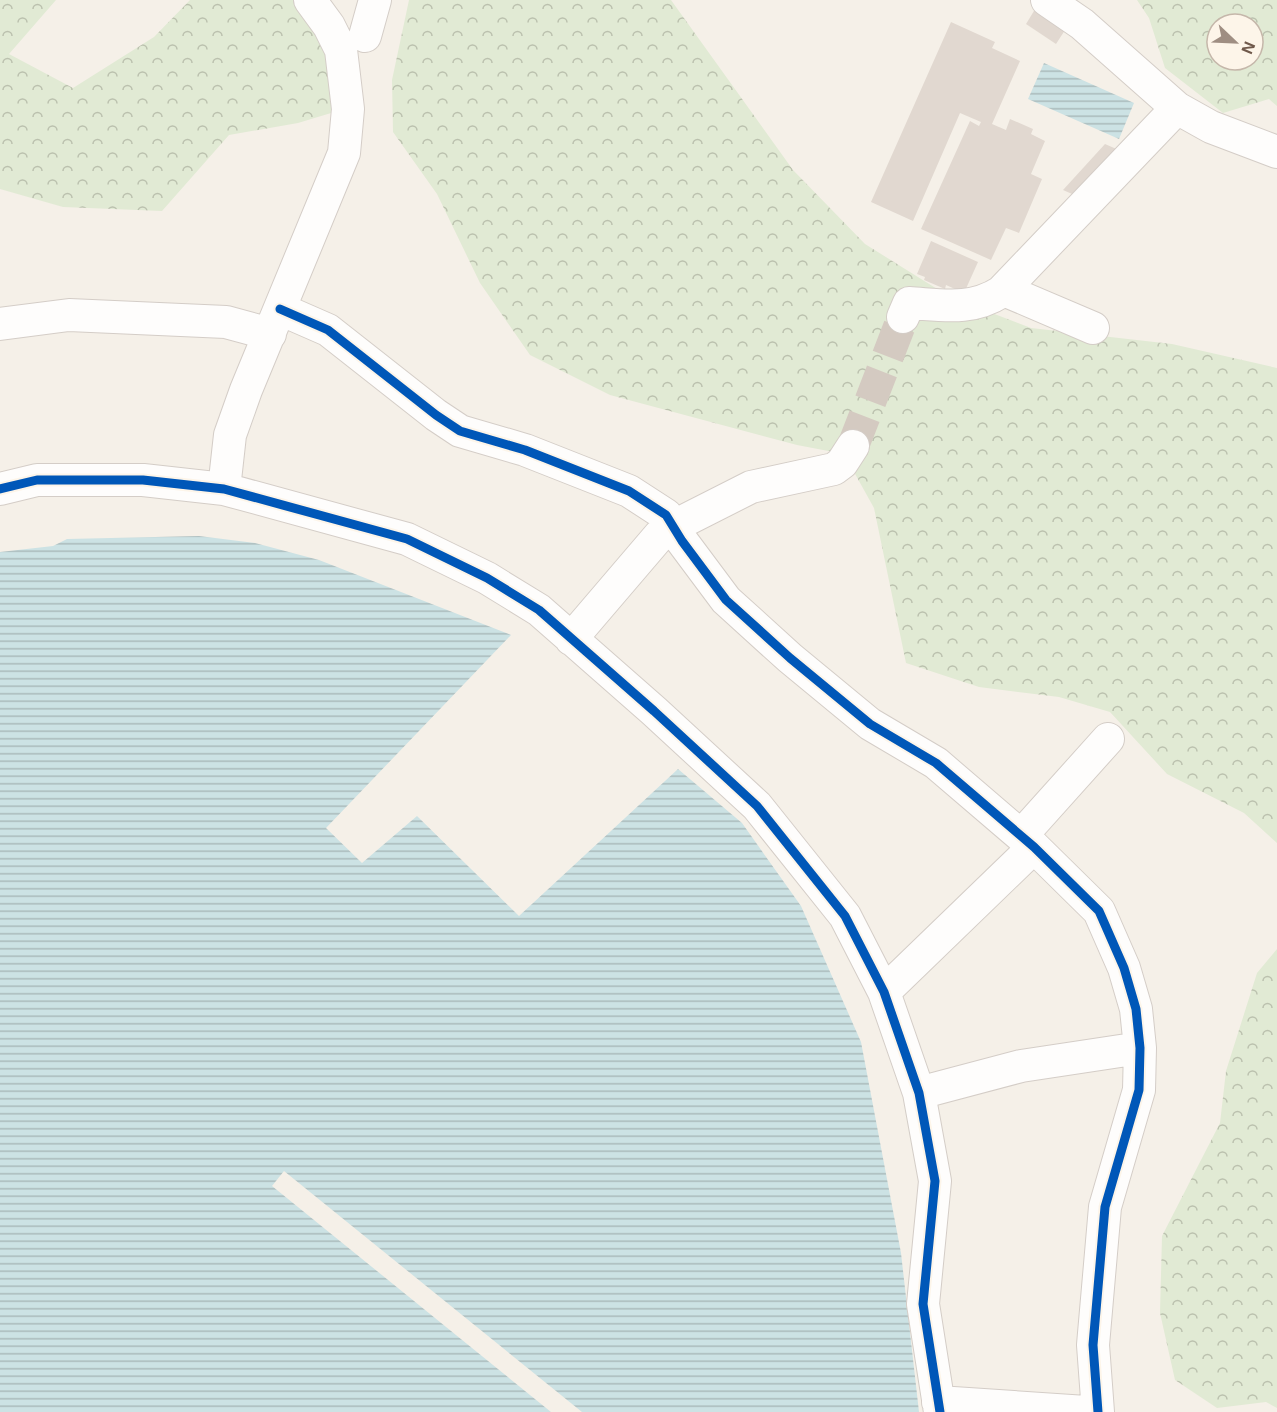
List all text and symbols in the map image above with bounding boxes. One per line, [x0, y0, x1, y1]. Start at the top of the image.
north arrow [1205, 12, 1265, 72]
text: N [1238, 39, 1258, 56]

